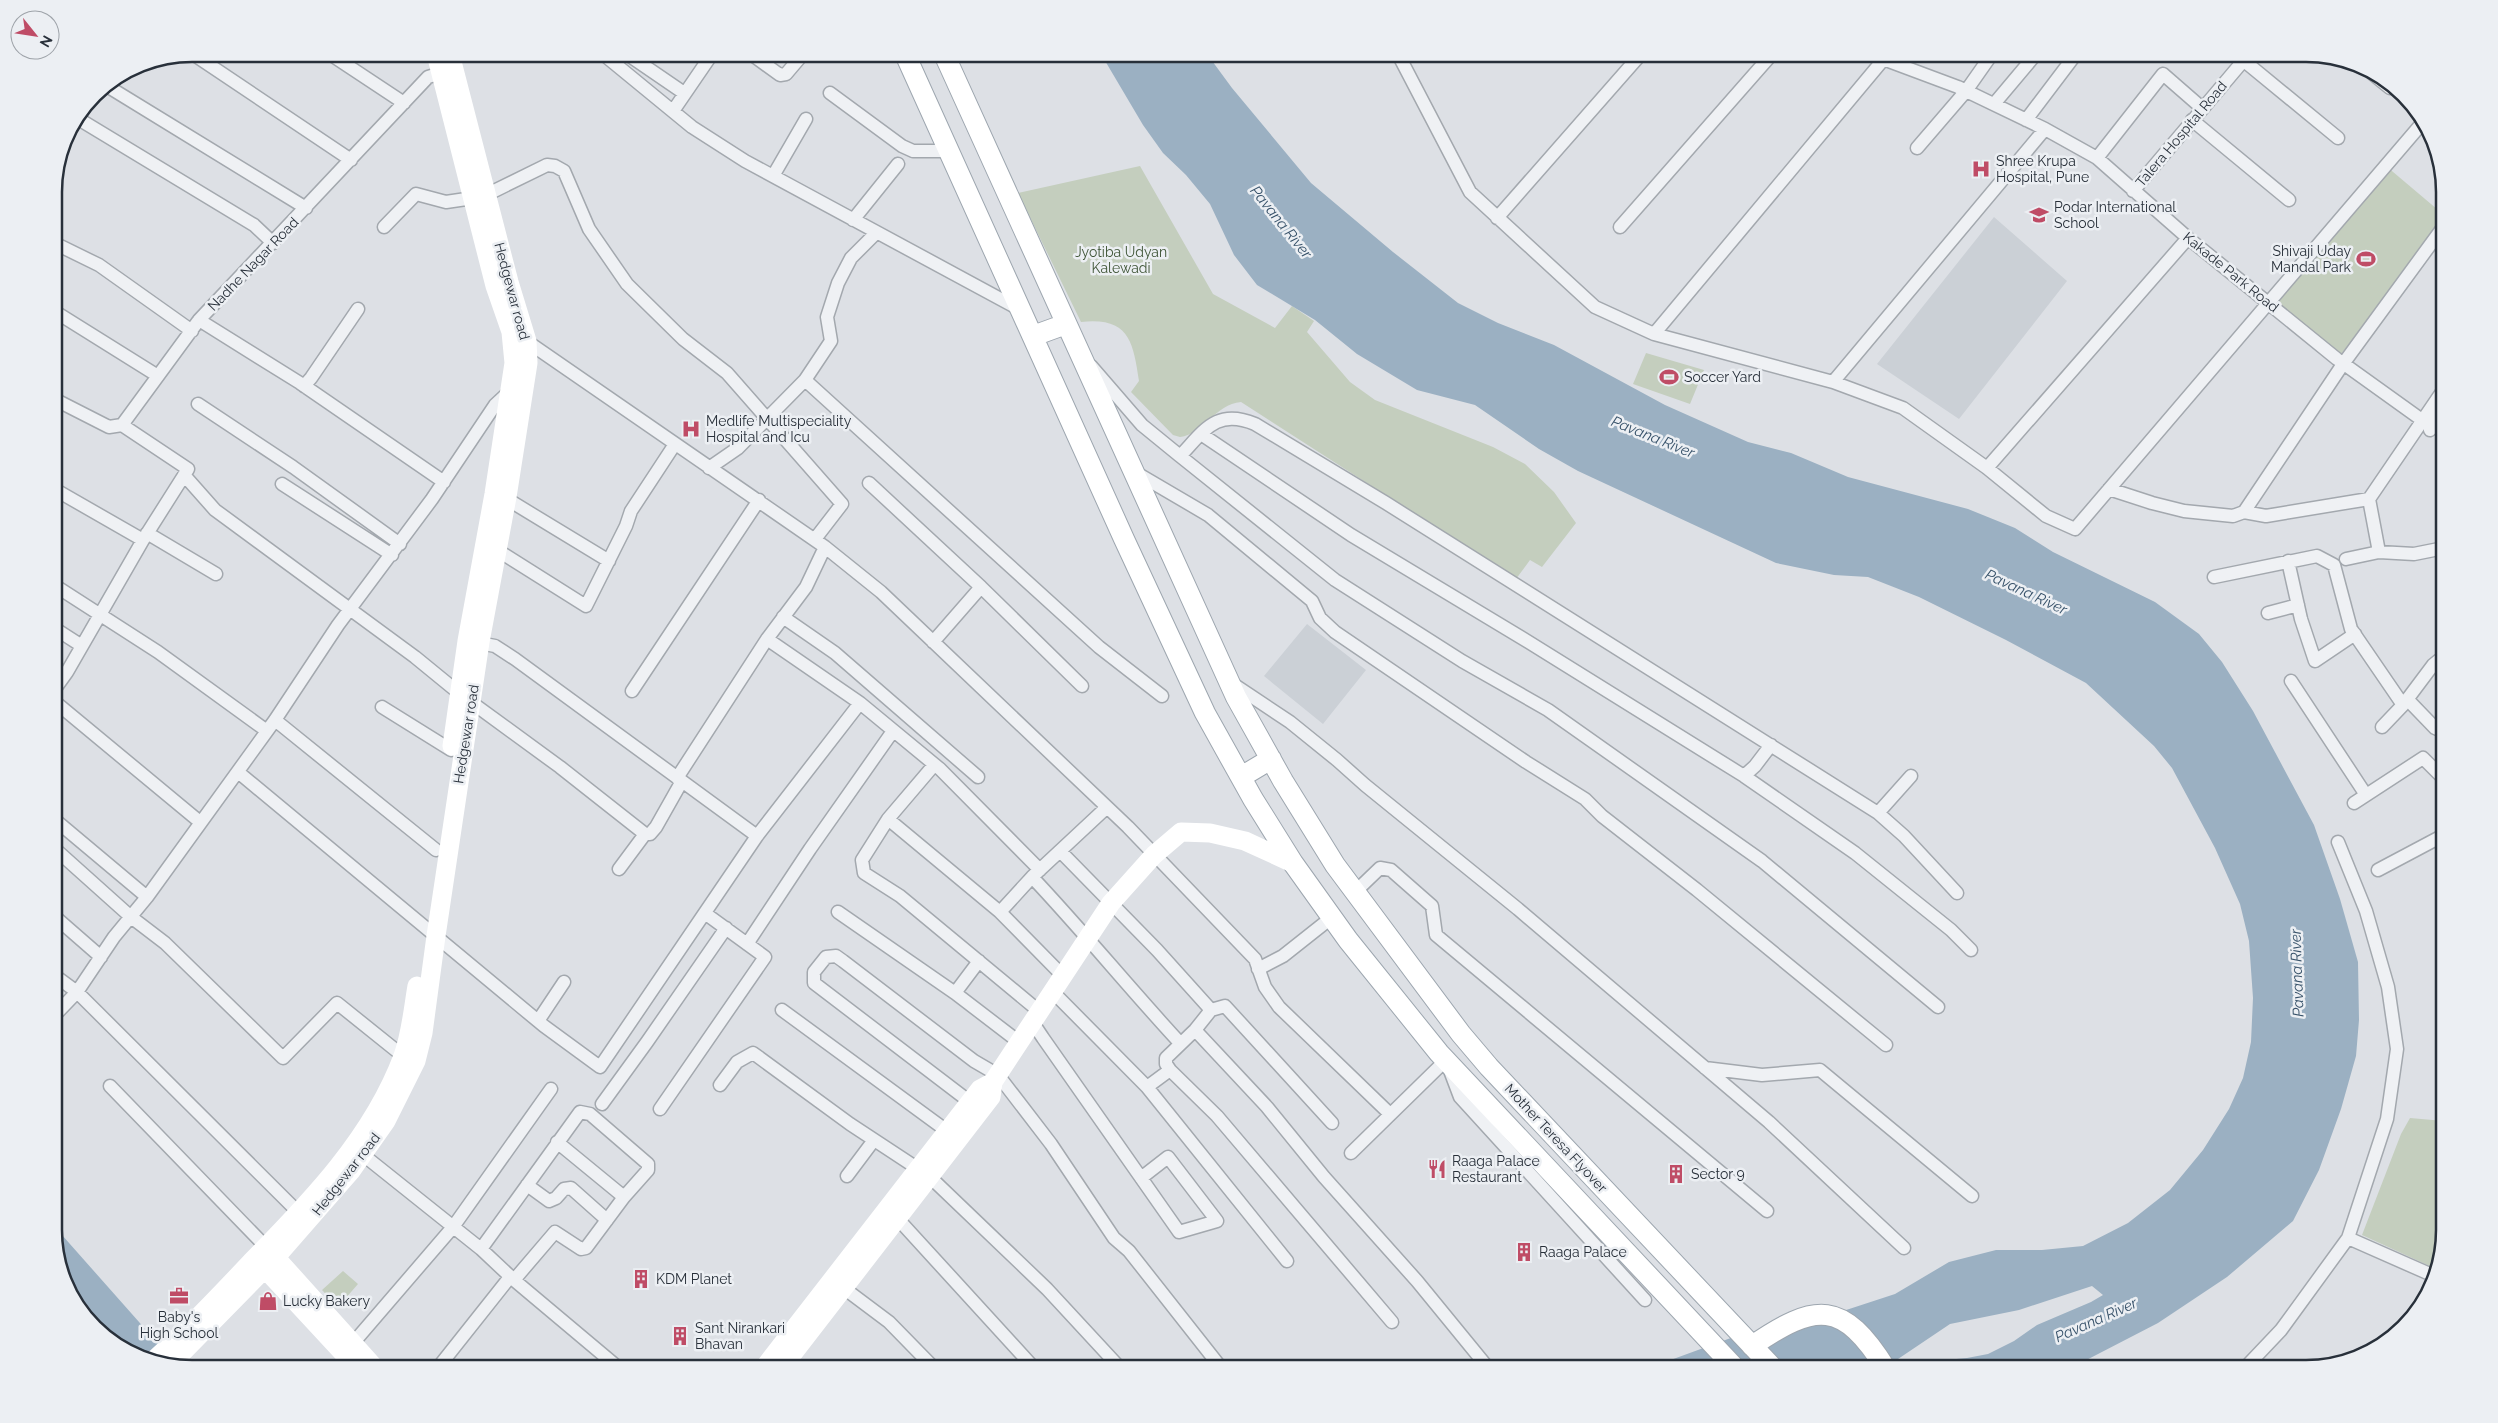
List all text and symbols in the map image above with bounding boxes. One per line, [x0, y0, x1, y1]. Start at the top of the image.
north arrow [10, 10, 60, 60]
text: N [37, 33, 56, 50]
street label: Talera Hospital Road [2132, 78, 2230, 190]
place label: Shree Krupa Hospital, Pune [1996, 153, 2089, 185]
hospital icon: Shree Krupa Hospital, Pune [1970, 158, 1992, 180]
water label: Pavana River [1246, 182, 1316, 263]
place label: Podar International School [2054, 199, 2176, 231]
school or university icon: Podar International School [2028, 204, 2050, 226]
street label: Nadhe Nagar Road [204, 214, 302, 314]
street label: Kakade Park Road [2180, 229, 2282, 315]
street label: Hedgewar road [491, 241, 533, 341]
place label: Shivaji Uday Mandal Park [2271, 243, 2352, 275]
park label: Jyotiba Udyan Kalewadi [1075, 244, 1167, 276]
sports icon: Shivaji Uday Mandal Park [2355, 248, 2377, 270]
sports icon: Soccer Yard [1658, 366, 1680, 388]
place label: Soccer Yard [1684, 369, 1761, 385]
water label: Pavana River [1609, 412, 1698, 462]
place label: Medlife Multispeciality Hospital and Icu [706, 413, 852, 445]
hospital icon: Medlife Multispeciality Hospital and Icu [680, 418, 702, 440]
water label: Pavana River [1982, 565, 2071, 619]
street label: Hedgewar road [450, 683, 482, 785]
water label: Pavana River [2286, 928, 2308, 1017]
street label: Mother Teresa Flyover [1501, 1080, 1611, 1196]
street label: Hedgewar road [309, 1130, 383, 1218]
place label: Raaga Palace Restaurant [1452, 1153, 1540, 1185]
restaurant icon: Raaga Palace Restaurant [1426, 1158, 1448, 1180]
building icon: Sector 9 [1665, 1163, 1687, 1185]
place label: Sector 9 [1691, 1166, 1745, 1182]
building icon: Raaga Palace [1513, 1241, 1535, 1263]
place label: Raaga Palace [1539, 1244, 1627, 1260]
building icon: KDM Planet [630, 1268, 652, 1290]
place label: KDM Planet [656, 1271, 732, 1287]
office icon: Baby's High School [168, 1285, 190, 1307]
shop icon: Lucky Bakery [257, 1290, 279, 1312]
place label: Lucky Bakery [283, 1293, 370, 1309]
water label: Pavana River [2052, 1294, 2141, 1346]
place label: Baby's High School [140, 1309, 218, 1341]
place label: Sant Nirankari Bhavan [695, 1320, 785, 1352]
building icon: Sant Nirankari Bhavan [669, 1325, 691, 1347]

